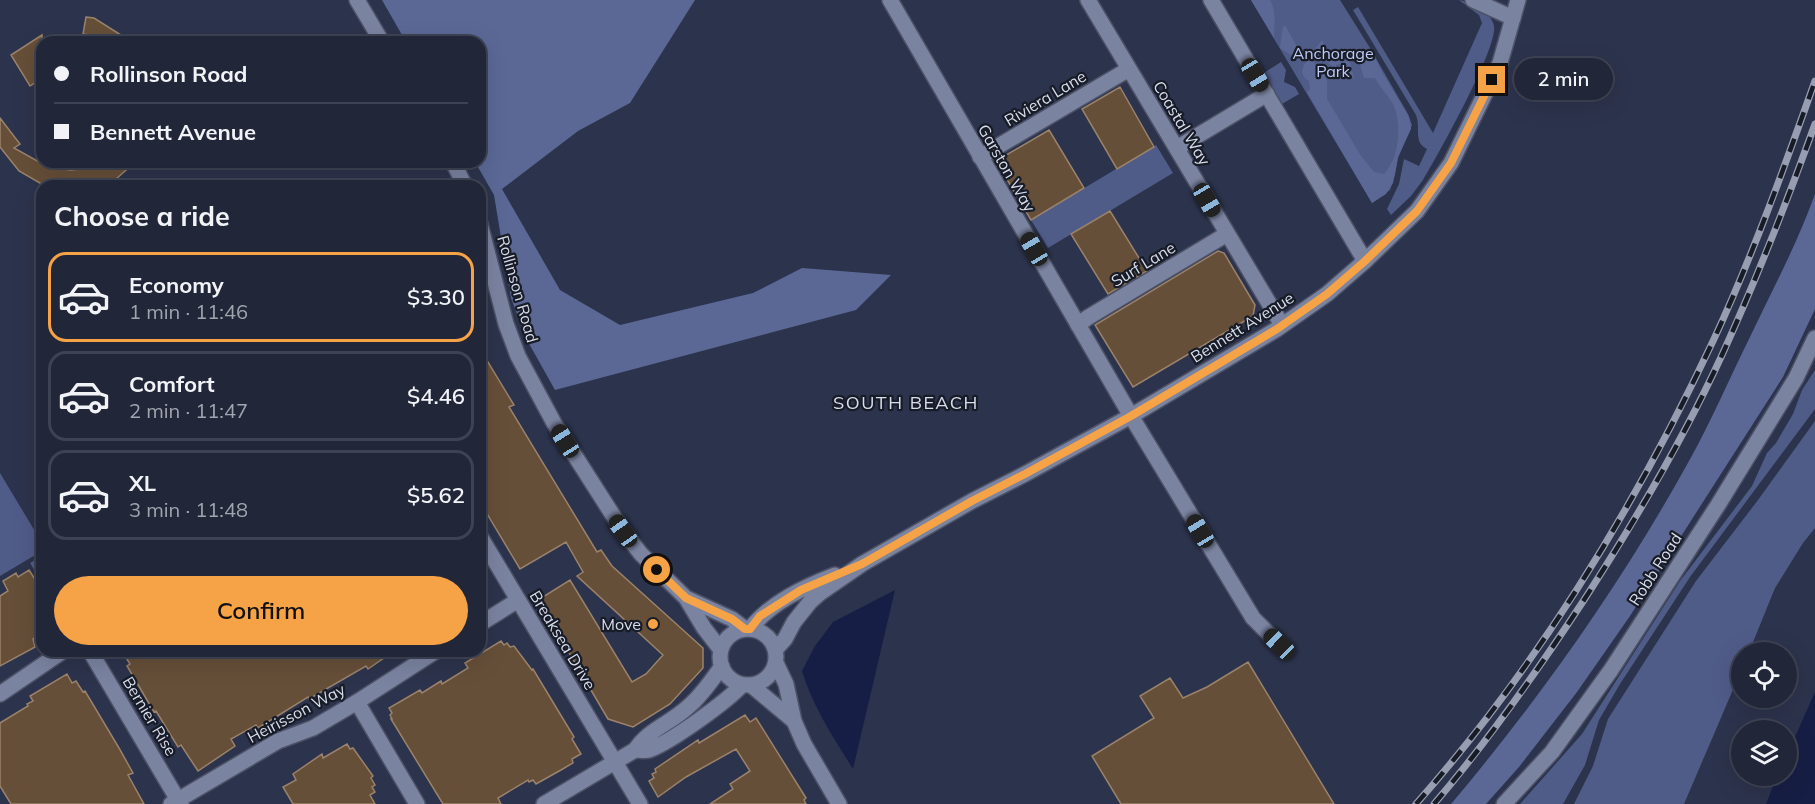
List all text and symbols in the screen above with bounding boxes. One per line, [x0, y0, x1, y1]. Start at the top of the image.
park label: Anchorage Park [1292, 43, 1374, 81]
car [1238, 55, 1272, 95]
callout: 2 min [1513, 59, 1612, 101]
text: Rollinson Road [90, 60, 247, 88]
street label: Riviera Lane [1001, 66, 1089, 130]
route end [1478, 66, 1505, 93]
text: 2 min [1538, 66, 1589, 91]
street label: Coastal Way [1149, 77, 1215, 169]
text: Bennett Avenue [90, 118, 256, 146]
street label: Garston Way [974, 121, 1040, 216]
car [1190, 180, 1224, 220]
text: Choose a ride [54, 199, 230, 233]
car [1017, 229, 1051, 269]
street label: Rollinson Road [493, 233, 543, 345]
street label: Surf Lane [1107, 237, 1179, 291]
icon: car [57, 270, 111, 324]
text: Economy [129, 271, 224, 299]
text: $3.30 [407, 283, 465, 311]
street label: Bennett Avenue [1187, 287, 1297, 367]
text: 1 min · 11:46 [129, 299, 248, 324]
icon: car [57, 369, 111, 423]
text: Comfort [129, 370, 215, 398]
text: $4.46 [407, 382, 465, 410]
district label: SOUTH BEACH [833, 391, 979, 414]
text: 2 min · 11:47 [129, 398, 248, 423]
car [548, 421, 582, 461]
icon: car [57, 468, 111, 522]
text: XL [129, 469, 156, 497]
text: $5.62 [407, 481, 465, 509]
text: 3 min · 11:48 [129, 497, 248, 522]
car [605, 511, 641, 551]
car [1183, 511, 1217, 551]
street label: Robb Road [1624, 529, 1686, 609]
route start [643, 556, 670, 583]
button: Confirm [54, 576, 468, 645]
street label: Breaksea Drive [526, 587, 600, 693]
place label: Move [601, 614, 641, 634]
marker: Move [646, 617, 660, 631]
car [1260, 625, 1298, 663]
map controls [1731, 642, 1797, 786]
button: locate [1731, 642, 1797, 708]
street label: Bernier Rise [119, 673, 181, 759]
street label: Heirisson Way [244, 679, 349, 747]
button: layers [1731, 720, 1797, 786]

